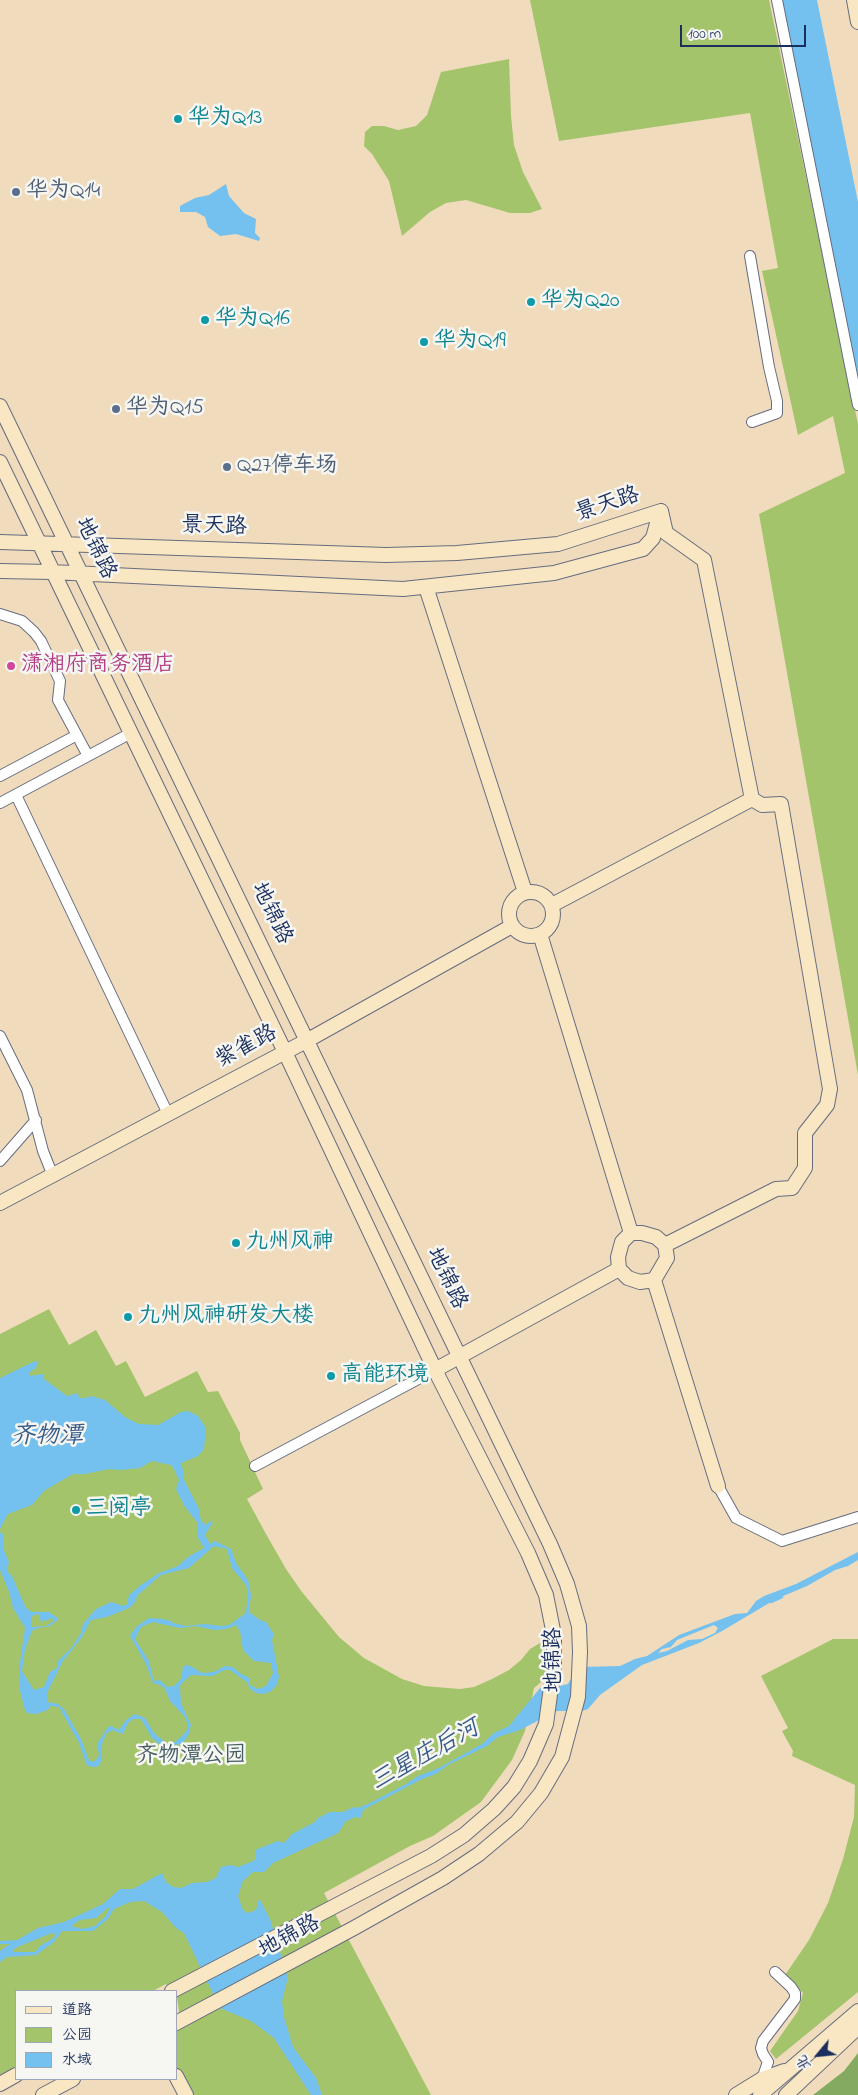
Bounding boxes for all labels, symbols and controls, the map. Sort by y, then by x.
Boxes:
scale bar [683,15,809,47]
text: 100 m [688,23,721,45]
place label: 华为Q13 [188,106,262,132]
marker: 华为Q13 [172,113,184,125]
place label: 华为Q14 [26,179,100,205]
marker: 华为Q14 [10,186,22,198]
place label: 华为Q20 [541,289,620,315]
marker: 华为Q20 [525,296,537,308]
place label: 华为Q16 [215,307,290,333]
marker: 华为Q16 [199,314,211,326]
place label: 华为Q19 [434,329,506,355]
marker: 华为Q19 [418,336,430,348]
place label: 华为Q15 [126,396,204,422]
marker: 华为Q15 [110,403,122,415]
place label: Q27停车场 [237,454,337,480]
marker: Q27停车场 [221,461,233,473]
street label: 景天路 [573,483,643,529]
street label: 地锦路 [68,514,120,584]
street label: 景天路 [181,514,247,542]
place label: 潇湘府商务酒店 [21,653,175,679]
marker: 潇湘府商务酒店 [5,660,17,672]
street label: 地锦路 [244,879,296,949]
street label: 紫雀路 [212,1021,282,1075]
place label: 九州风神 [246,1230,334,1256]
marker: 九州风神 [230,1237,242,1249]
street label: 地锦路 [419,1244,471,1314]
place label: 九州风神研发大楼 [138,1304,314,1330]
marker: 九州风神研发大楼 [122,1311,134,1323]
place label: 高能环境 [341,1363,429,1389]
marker: 高能环境 [325,1370,337,1382]
water label: 齐物潭 [11,1424,83,1452]
place label: 三阅亭 [86,1497,152,1523]
marker: 三阅亭 [70,1504,82,1516]
street label: 地锦路 [542,1627,568,1693]
water label: 三星庄后河 [367,1715,485,1799]
park label: 齐物潭公园 [136,1744,246,1770]
street label: 地锦路 [255,1911,325,1965]
legend [15,1990,178,2080]
text: 道路 [62,1999,92,2021]
text: 公园 [62,2024,92,2046]
north arrow [793,2030,843,2080]
text: 水域 [62,2049,92,2071]
text: 北 [792,2051,817,2073]

